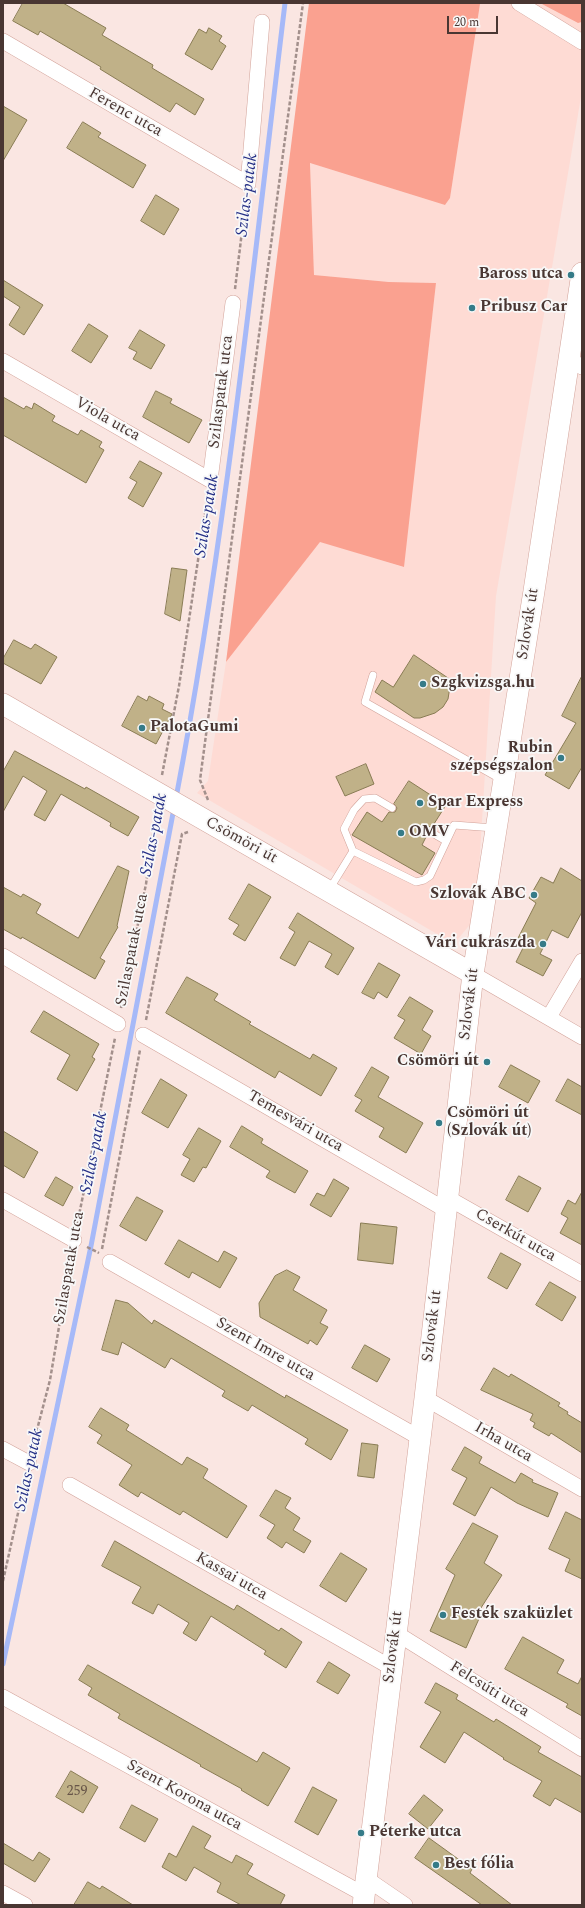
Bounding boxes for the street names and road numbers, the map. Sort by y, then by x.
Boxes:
street label: Ferenc utca [85,84,165,142]
street label: Szilaspatak utca [206,334,238,450]
street label: Viola utca [71,394,143,446]
street label: Szlovák út [514,587,544,661]
street label: Csömöri út [202,813,280,869]
street label: Szilaspatak utca [113,892,153,1008]
street label: Szlovák út [456,967,484,1041]
street label: Temesvári utca [244,1087,346,1157]
street label: Cserkút utca [471,1205,559,1267]
street label: Szilaspatak utca [51,1210,89,1326]
street label: Szlovák út [419,1289,447,1363]
street label: Szent Imre utca [212,1314,318,1386]
street label: Irha utca [471,1419,535,1467]
street label: Kassai utca [192,1549,270,1605]
street label: Szlovák út [380,1610,408,1684]
street label: Felcsúti utca [446,1658,532,1722]
street label: Szent Korona utca [123,1756,245,1836]

